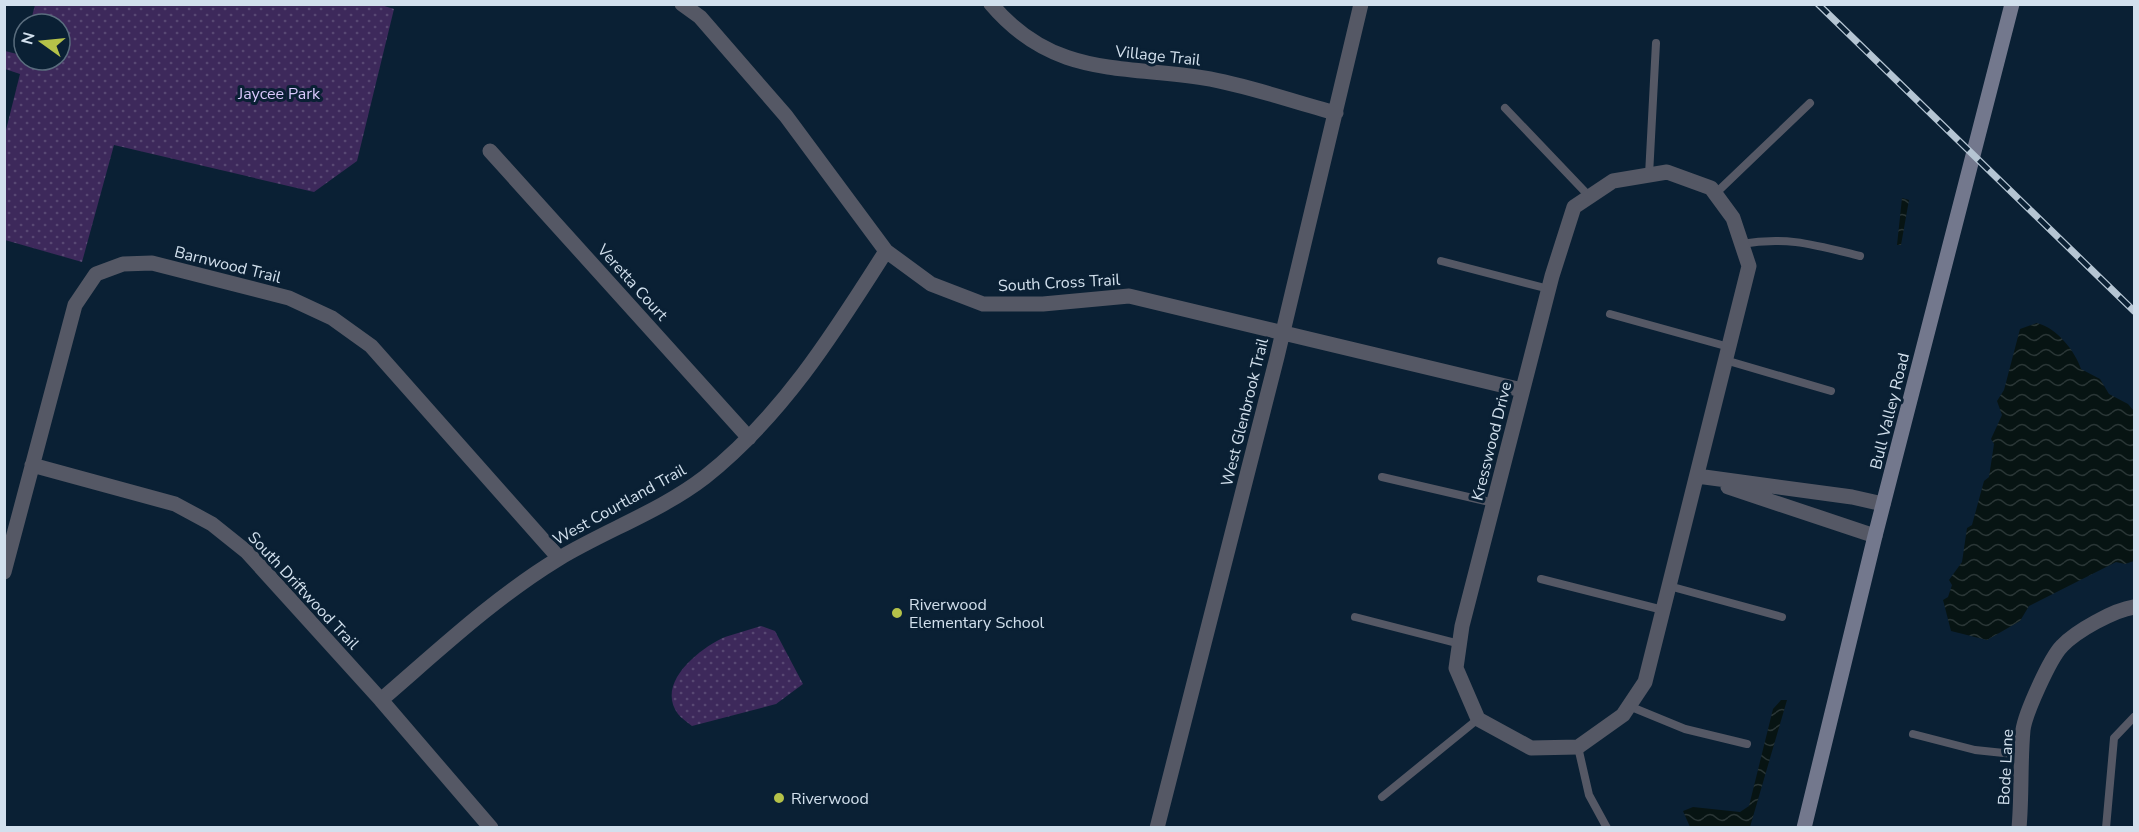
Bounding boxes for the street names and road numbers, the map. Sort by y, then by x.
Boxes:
street label: Village Trail [1113,40,1202,71]
street label: Veretta Court [591,239,673,326]
street label: Barnwood Trail [172,241,284,289]
street label: South Cross Trail [997,269,1121,297]
street label: West Glenbrook Trail [1216,335,1274,489]
street label: Bull Valley Road [1865,351,1915,472]
street label: Kresswood Drive [1467,379,1517,503]
street label: West Courtland Trail [549,459,690,551]
street label: South Driftwood Trail [243,527,364,655]
street label: Bode Lane [1993,728,2019,806]

